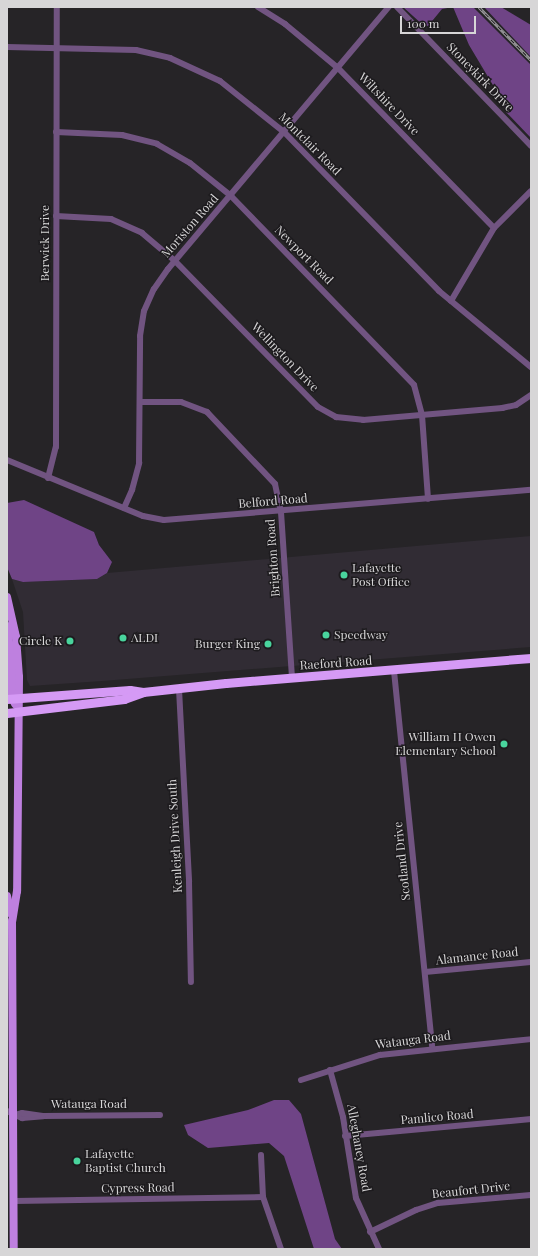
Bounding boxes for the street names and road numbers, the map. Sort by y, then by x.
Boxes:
street label: Stoneykirk Drive [443,40,517,114]
street label: Wiltshire Drive [356,70,422,138]
street label: Montclair Road [276,110,344,178]
street label: Moriston Road [159,191,221,261]
street label: Berwick Drive [38,205,52,281]
street label: Newport Road [272,223,336,287]
street label: Wellington Drive [248,320,322,394]
street label: Belford Road [238,491,308,511]
street label: Brighton Road [263,519,283,597]
street label: Raeford Road [299,653,373,673]
street label: Kenleigh Drive South [165,779,185,893]
street label: Scotland Drive [391,821,413,901]
street label: Alamance Road [435,945,519,967]
street label: Watauga Road [374,1028,452,1052]
street label: Watauga Road [51,1097,127,1111]
street label: Alleghaney Road [344,1103,374,1193]
street label: Pamlico Road [400,1107,474,1127]
street label: Beaufort Drive [431,1179,511,1201]
street label: Cypress Road [101,1180,175,1196]

